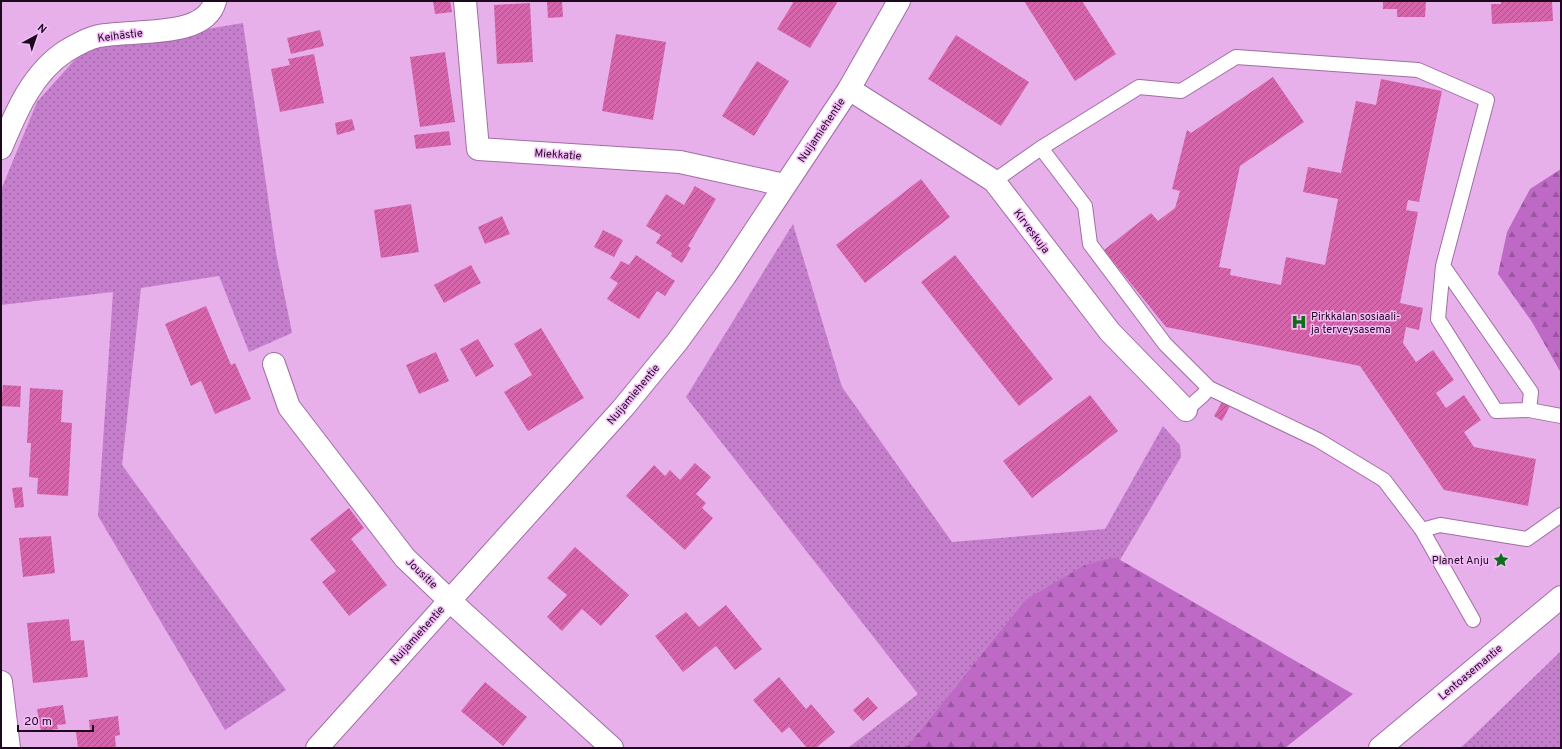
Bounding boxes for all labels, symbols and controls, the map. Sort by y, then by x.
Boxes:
north arrow [16,16,56,56]
text: N [34,21,49,37]
street label: Keihästie [97,26,144,46]
street label: Nuijamiehentie [795,96,849,166]
street label: Miekkatie [534,146,582,164]
street label: Kirveskuja [1010,207,1053,257]
place label: Pirkkalan sosiaali- ja terveysasema [1310,310,1400,337]
hospital icon: Pirkkalan sosiaali- ja terveysasema [1290,313,1308,331]
street label: Nuijamiehentie [604,361,663,428]
place icon: Planet Anju [1492,551,1510,569]
place label: Planet Anju [1432,554,1489,568]
street label: Jousitie [402,555,440,592]
street label: Nuijamiehentie [387,603,448,668]
street label: Lentoasemantie [1436,642,1506,704]
scale bar [18,707,93,733]
text: 20 m [24,714,52,730]

